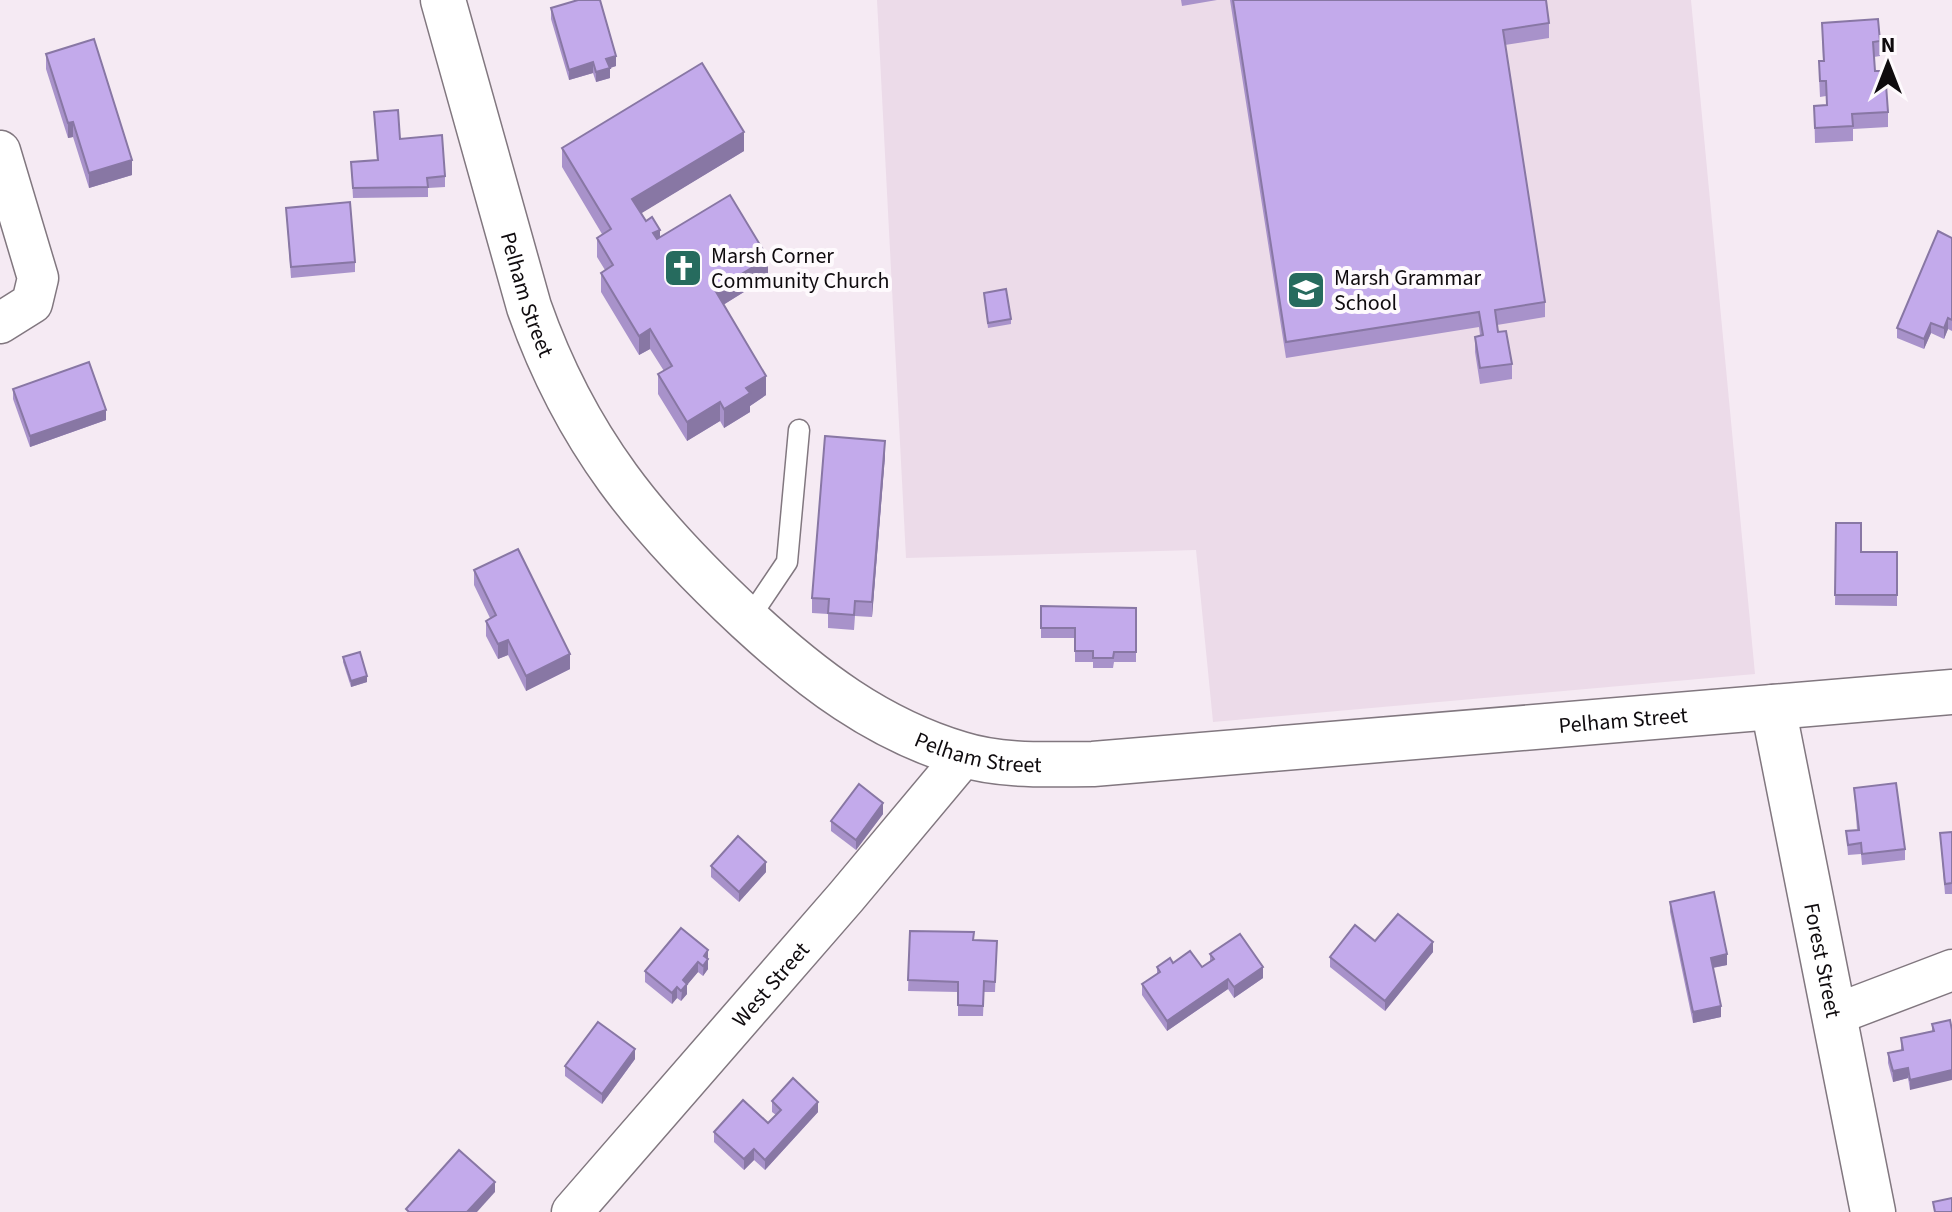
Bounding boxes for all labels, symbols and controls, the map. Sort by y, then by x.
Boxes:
north arrow [1848,24,1928,104]
text: N [1881,29,1895,61]
street label: Pelham Street [492,228,562,363]
place label: Marsh Corner Community Church [711,240,889,297]
church icon: Marsh Corner Community Church [662,247,704,289]
place label: Marsh Grammar School [1334,262,1482,319]
school or university icon: Marsh Grammar School [1285,269,1327,311]
street label: Pelham Street [1557,699,1690,742]
street label: Pelham Street [910,724,1043,781]
street label: Forest Street [1795,900,1849,1021]
street label: West Street [725,935,818,1035]

